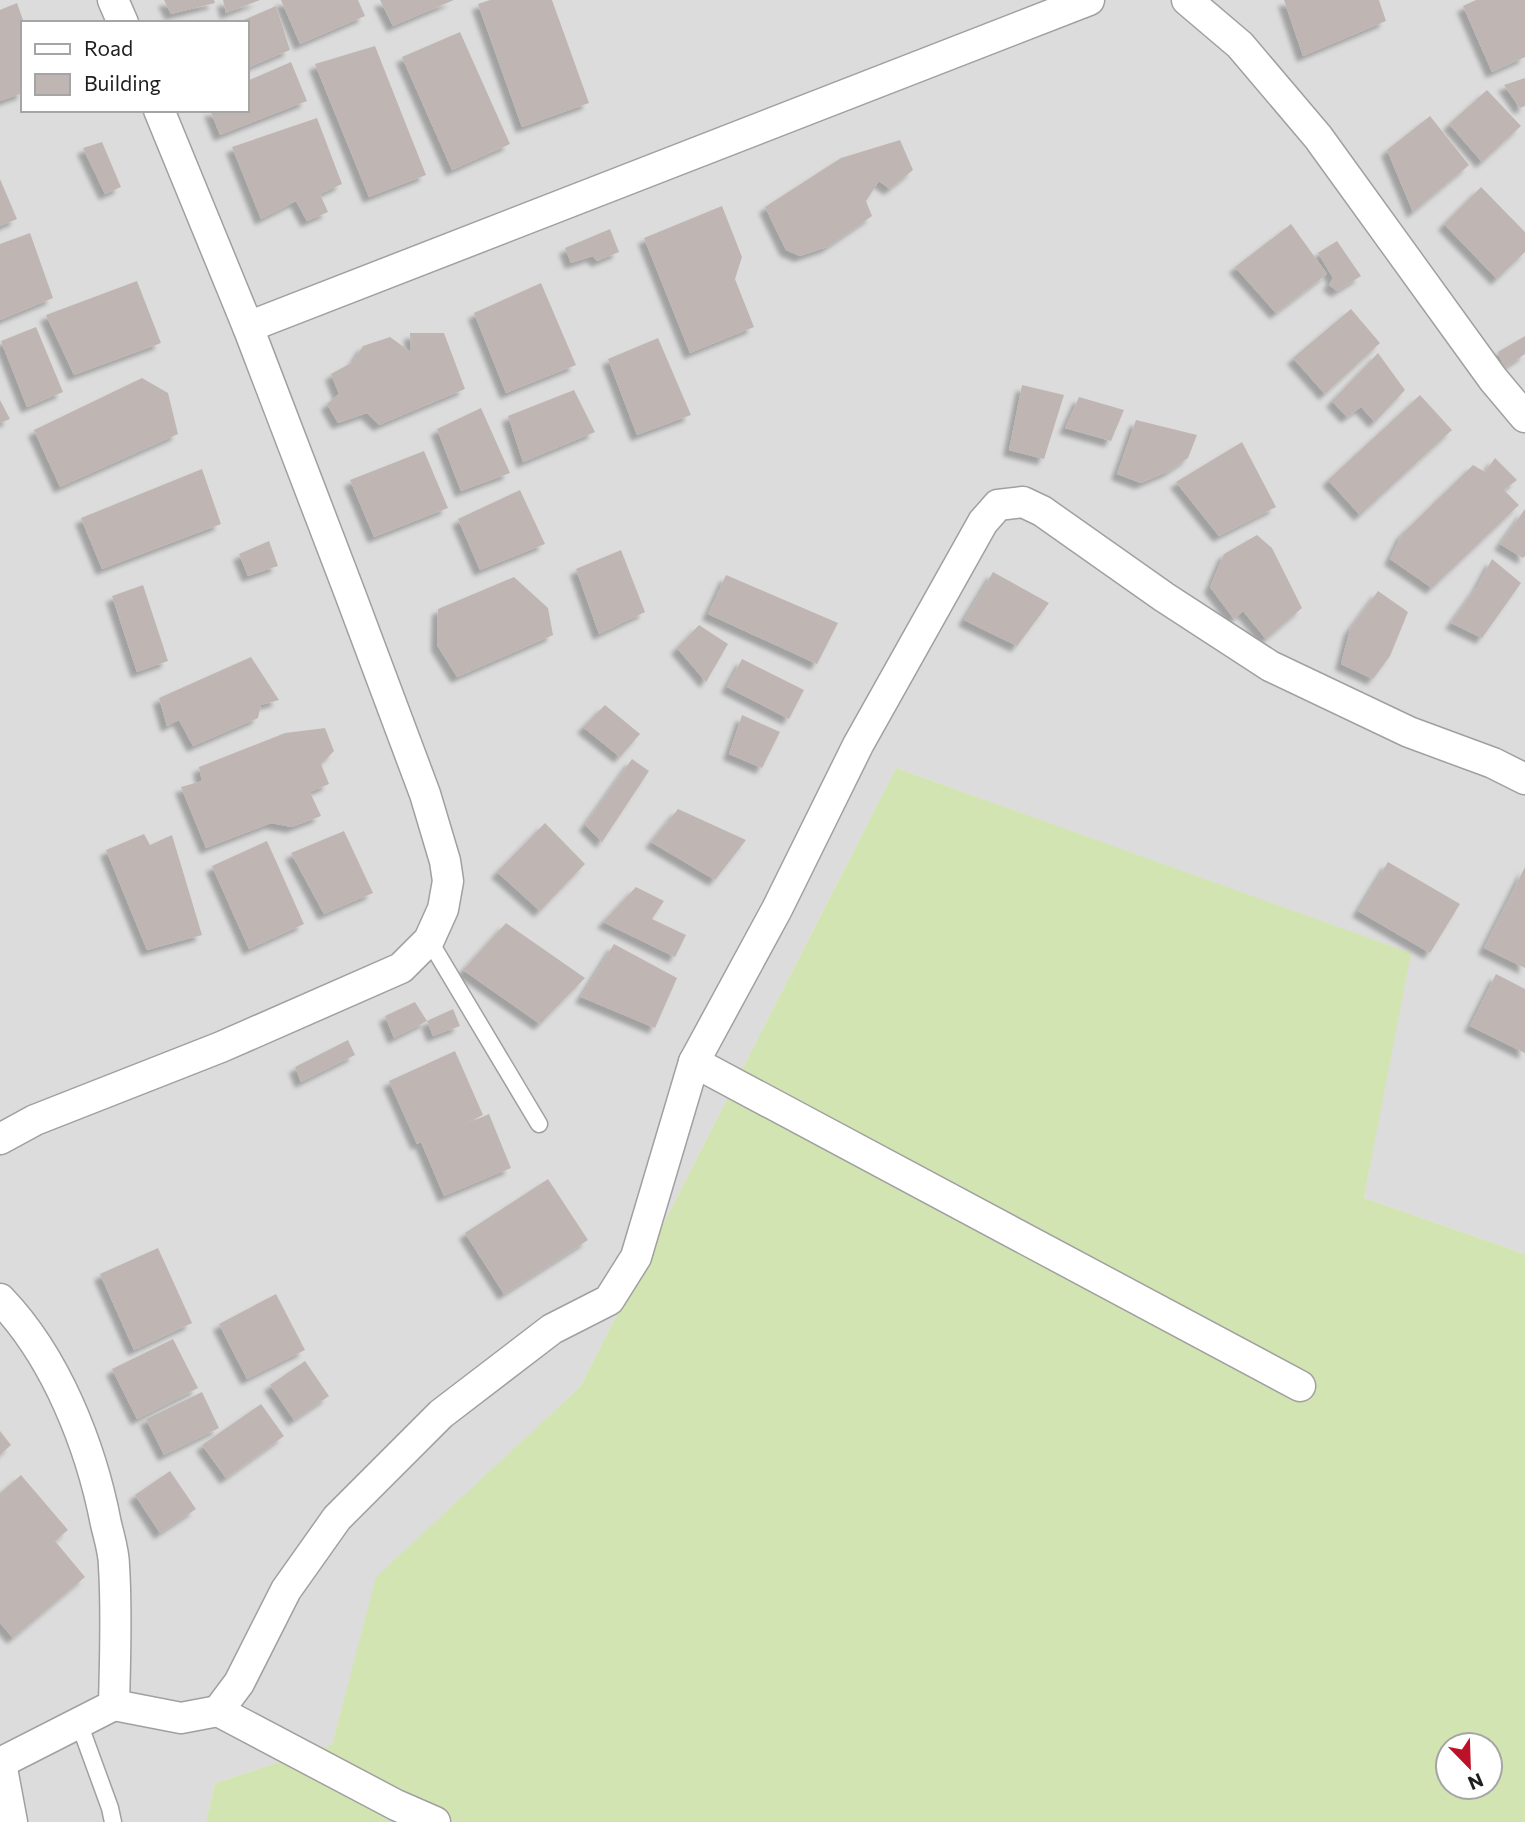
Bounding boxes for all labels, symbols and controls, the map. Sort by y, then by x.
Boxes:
legend [21,21,248,112]
text: Road [84,35,133,60]
text: Building [84,70,161,95]
north arrow [1434,1731,1504,1801]
text: N [1465,1769,1487,1795]

